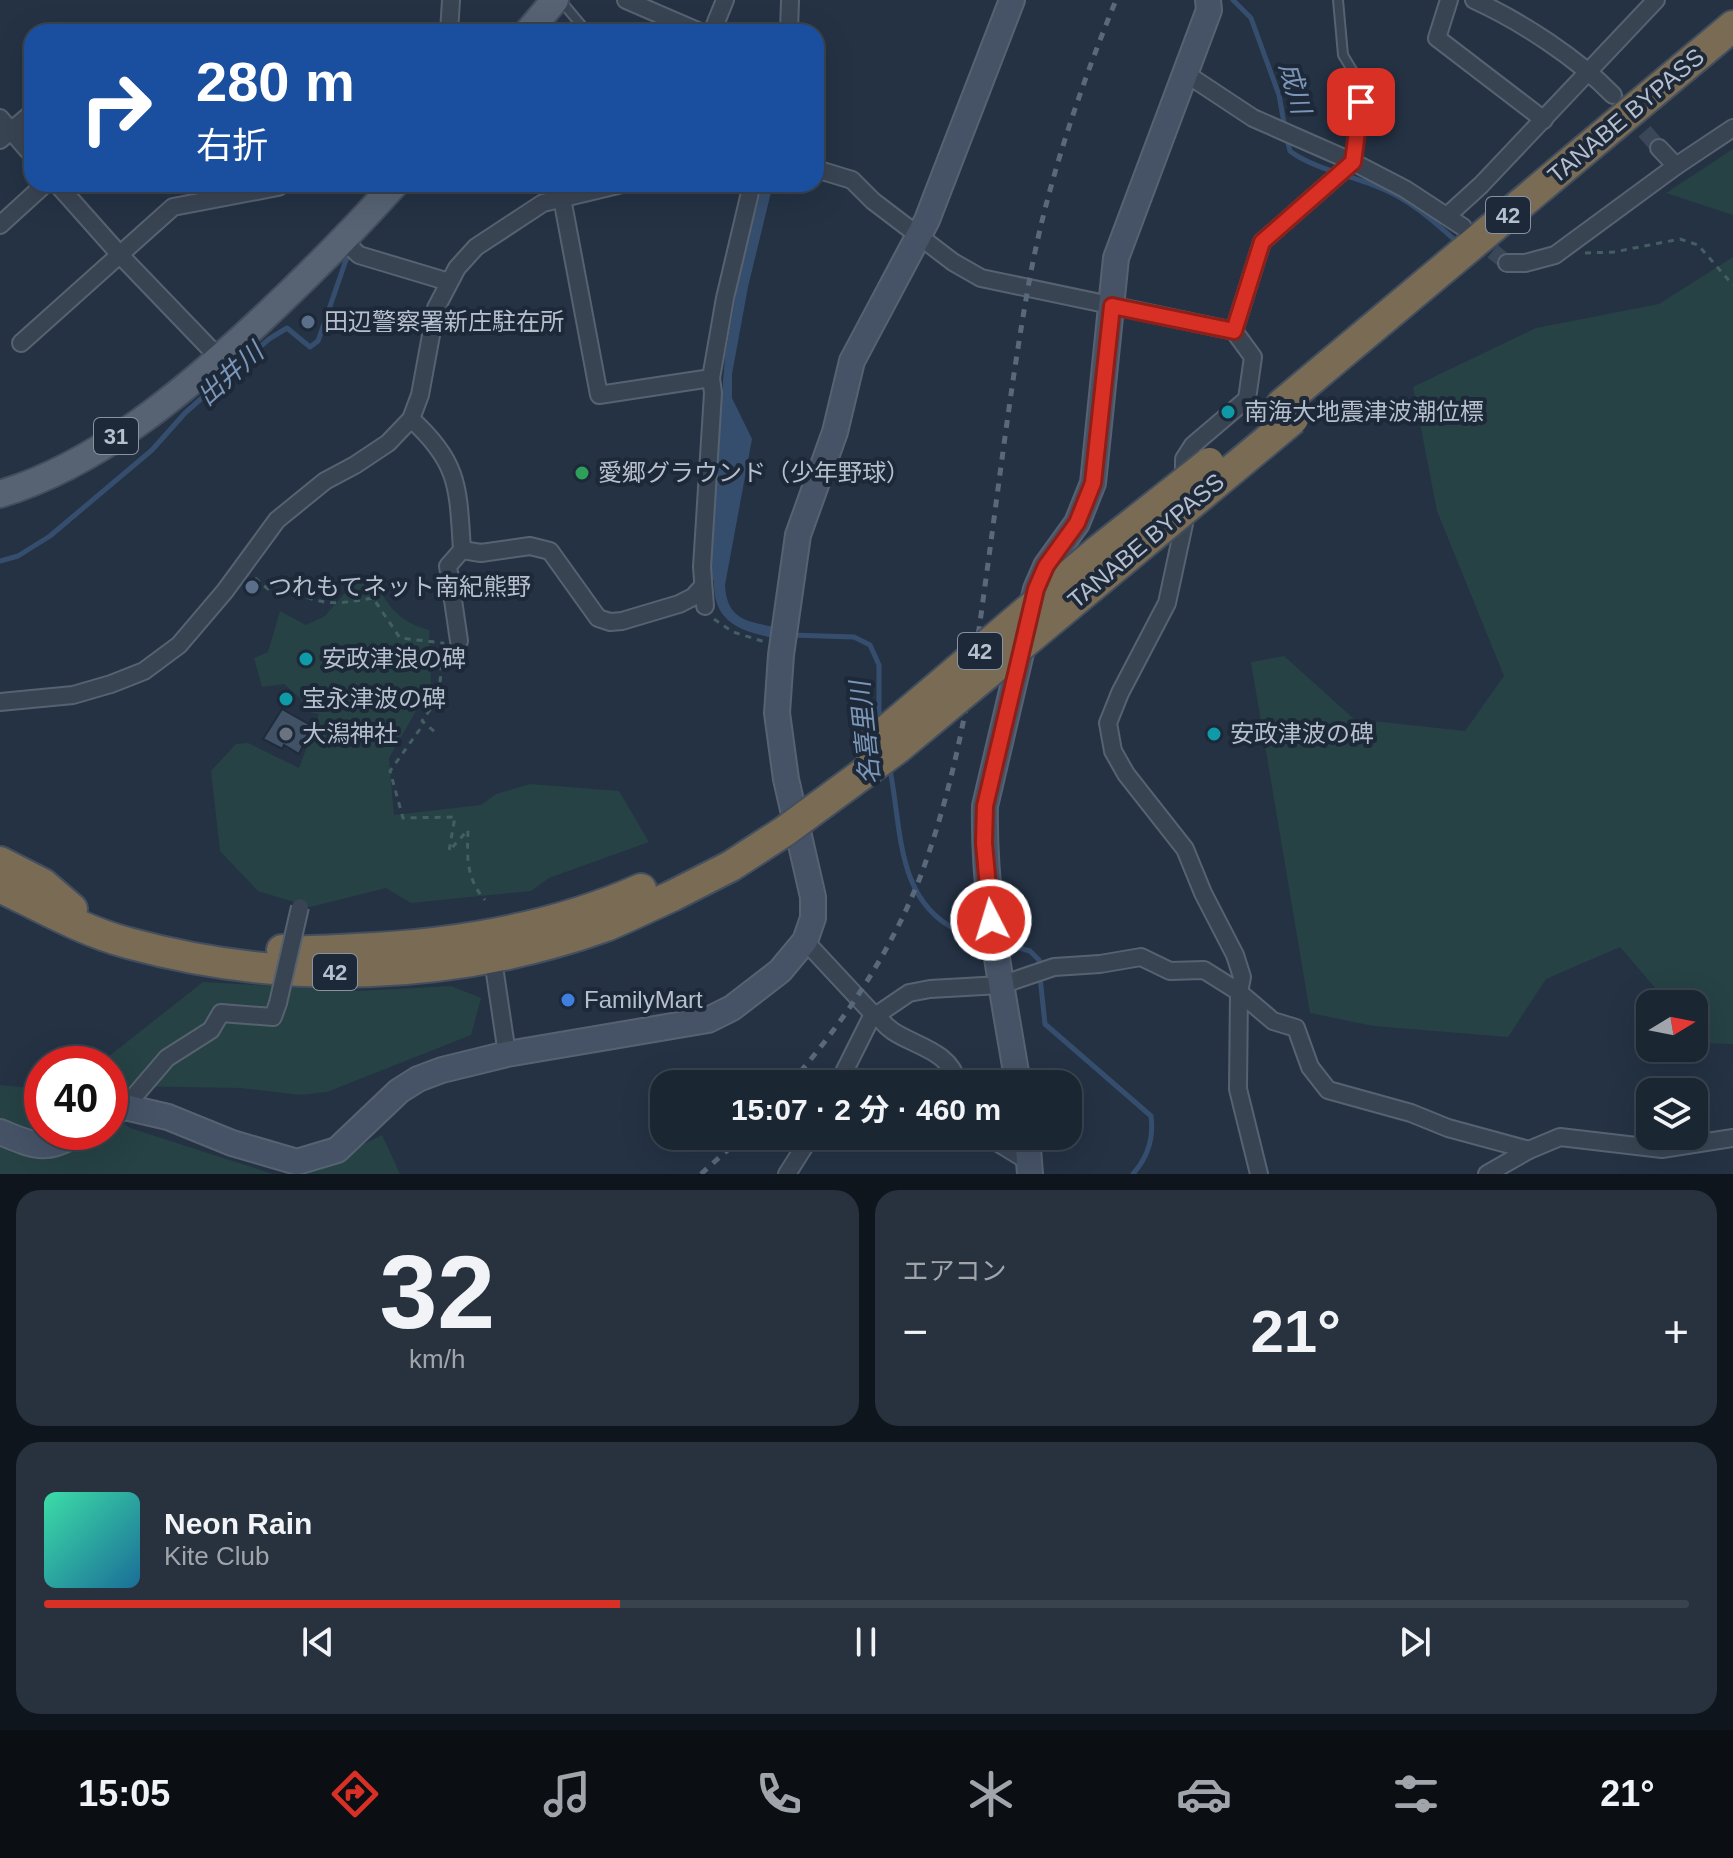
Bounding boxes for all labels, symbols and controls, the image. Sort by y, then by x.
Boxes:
street label: TANABE BYPASS [1542,43,1709,189]
text: 280 m [196,50,355,113]
icon: right [64,56,168,160]
water label: 成川 [1273,59,1317,120]
pin [1327,68,1395,136]
icon: arrive [1339,80,1383,124]
text: 右折 [196,125,268,166]
road number: 42 [1486,197,1530,233]
place label: 田辺警察署新庄駐在所 [324,308,564,335]
marker: 田辺警察署新庄駐在所 [299,313,317,331]
water label: 出井川 [191,335,271,411]
place label: 南海大地震津波潮位標 [1244,398,1484,425]
marker: 南海大地震津波潮位標 [1219,403,1237,421]
road number: 31 [94,418,138,454]
place label: 愛郷グラウンド（少年野球） [598,459,910,486]
marker: 愛郷グラウンド（少年野球） [573,464,591,482]
street label: TANABE BYPASS [1062,468,1229,614]
place label: つれもてネット南紀熊野 [268,573,531,600]
marker: つれもてネット南紀熊野 [243,578,261,596]
road number: 42 [958,633,1002,669]
place label: 安政津浪の碑 [322,645,466,672]
marker: 安政津浪の碑 [297,650,315,668]
water label: 名喜里川 [844,677,885,786]
place label: 宝永津波の碑 [302,685,446,712]
marker: 宝永津波の碑 [277,690,295,708]
place label: 大潟神社 [302,720,398,747]
place label: 安政津波の碑 [1230,720,1374,747]
marker: 大潟神社 [277,725,295,743]
marker: 安政津波の碑 [1205,725,1223,743]
position arrow [949,878,1033,962]
road number: 42 [313,954,357,990]
place label: FamilyMart [584,986,703,1013]
north arrow [1636,990,1708,1062]
map controls [1636,990,1708,1150]
marker: FamilyMart [559,991,577,1009]
speed limit sign: 40 [24,1046,128,1150]
button: layers [1636,1078,1708,1150]
text: 15:07 · 2 分 · 460 m [731,1093,1001,1126]
text: 32 [379,1234,495,1350]
text: エアコン [903,1256,1007,1286]
text: 21° [1250,1298,1341,1365]
text: − [903,1307,928,1356]
text: + [1663,1307,1689,1356]
text: km/h [409,1344,465,1374]
text: Neon Rain [164,1507,312,1540]
text: Kite Club [164,1541,270,1571]
icon: previous [296,1620,340,1664]
icon: pause [844,1620,888,1664]
icon: next [1393,1620,1437,1664]
icon: directions [327,1766,383,1822]
icon: music [539,1766,595,1822]
icon: phone [751,1766,807,1822]
icon: climate [963,1766,1019,1822]
icon: car [1176,1766,1232,1822]
icon: filters [1388,1766,1444,1822]
text: 15:05 [78,1773,170,1814]
text: 21° [1600,1773,1655,1814]

